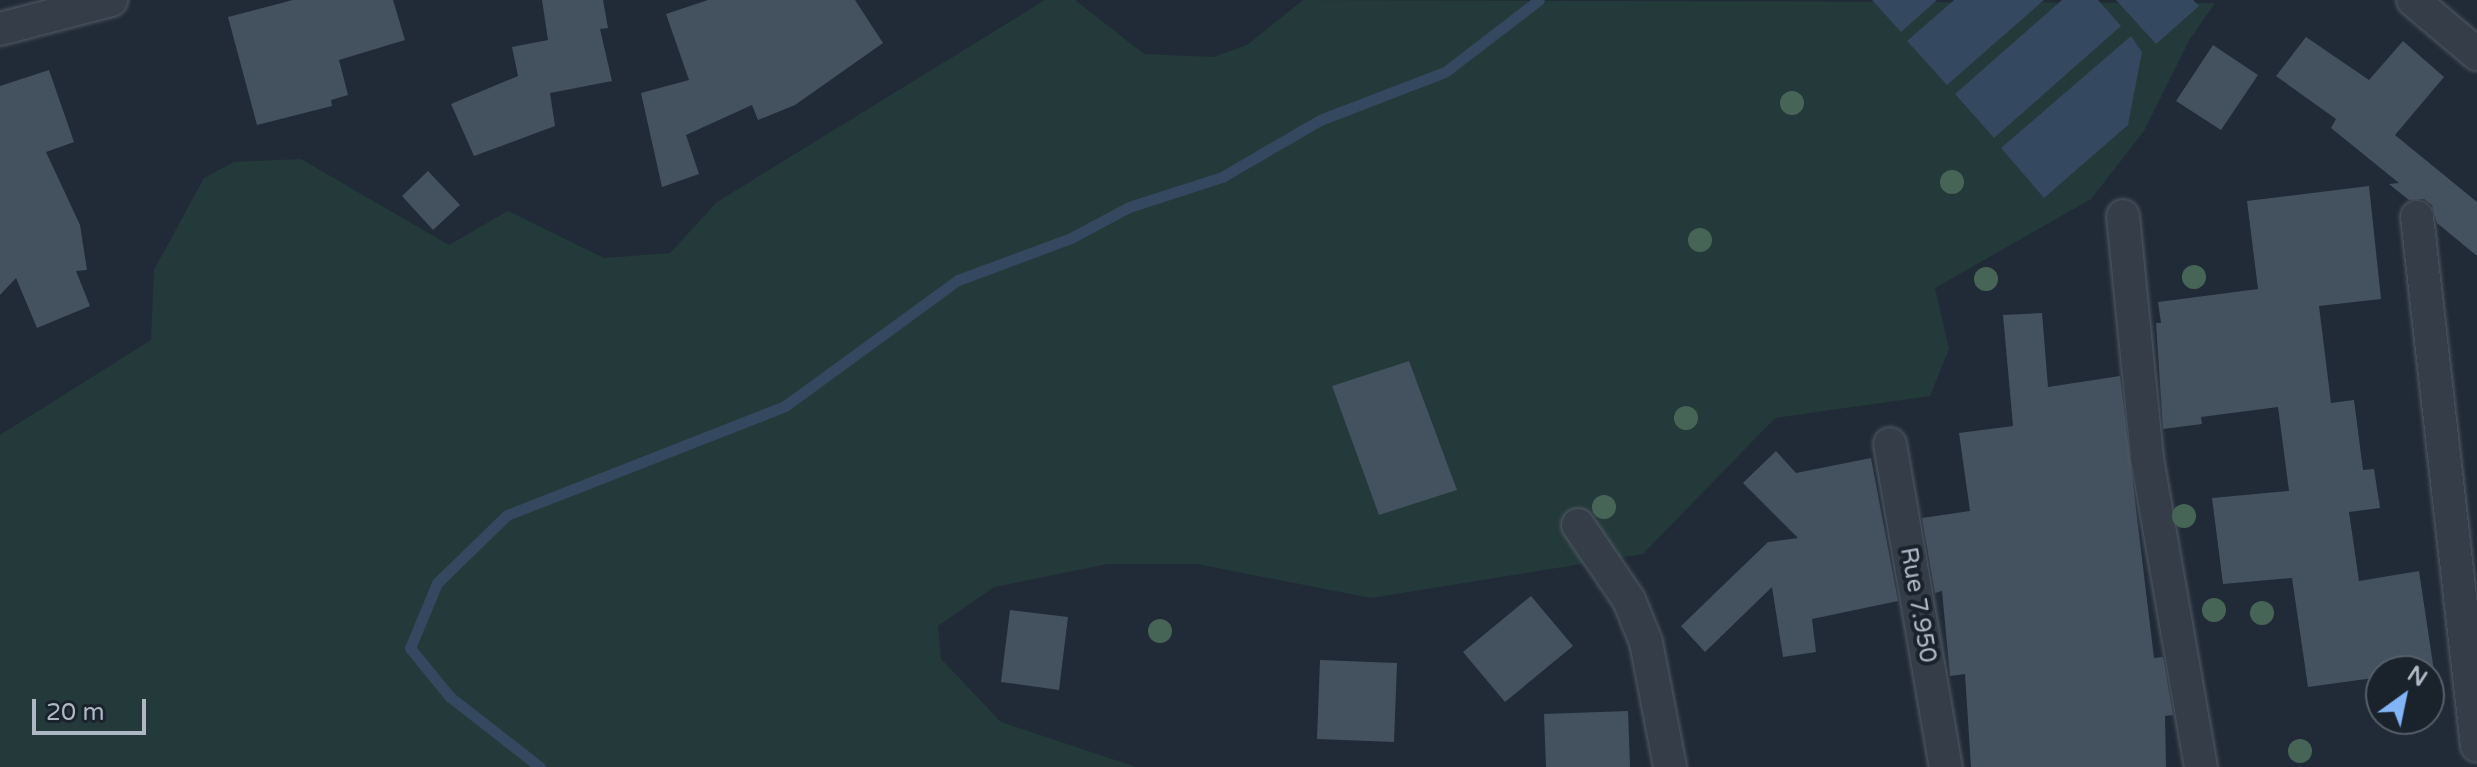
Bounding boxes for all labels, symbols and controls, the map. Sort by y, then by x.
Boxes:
street label: Rue 7.950 [1894,545,1942,665]
north arrow [2365,655,2445,735]
text: N [2402,661,2431,692]
scale bar [36,683,150,733]
text: 20 m [46,698,104,727]

